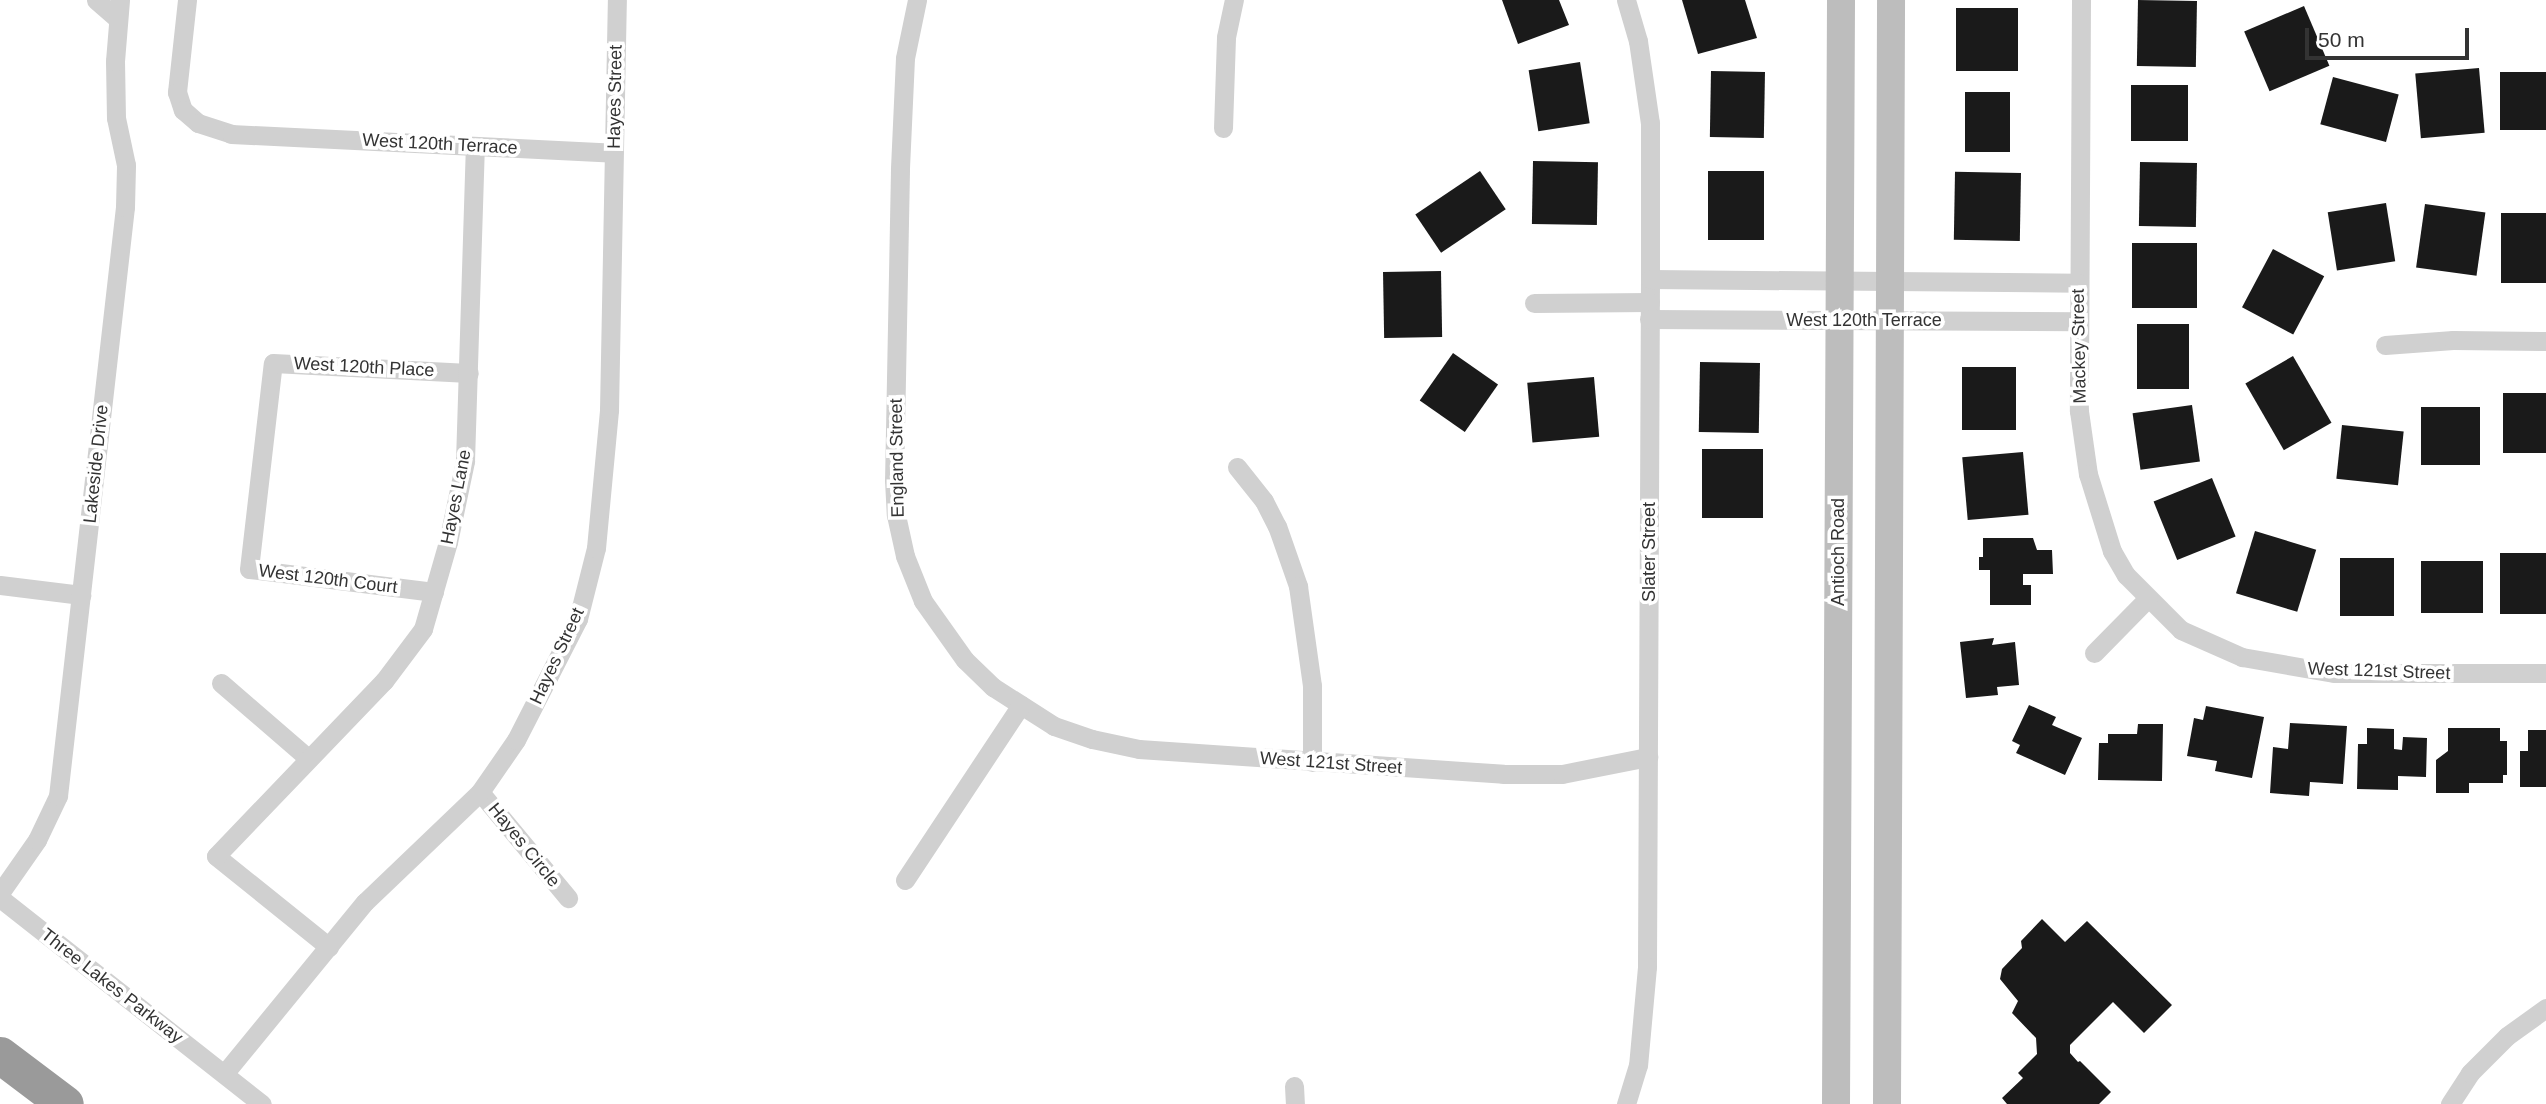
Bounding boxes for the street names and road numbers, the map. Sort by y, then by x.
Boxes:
street label: Hayes Street [603,45,627,149]
street label: West 120th Terrace [362,129,518,159]
street label: Mackey Street [2067,288,2091,404]
street label: West 120th Terrace [1786,309,1942,331]
street label: West 120th Place [293,353,435,381]
street label: England Street [885,398,909,518]
street label: Lakeside Drive [79,404,113,524]
street label: Hayes Lane [436,448,476,546]
street label: Antioch Road [1827,498,1849,606]
street label: Slater Street [1638,502,1660,602]
street label: West 120th Court [257,560,399,598]
street label: Hayes Street [525,604,589,708]
street label: West 121st Street [2307,658,2451,684]
street label: West 121st Street [1259,747,1403,779]
street label: Hayes Circle [484,799,564,891]
street label: Three Lakes Parkway [37,924,187,1048]

